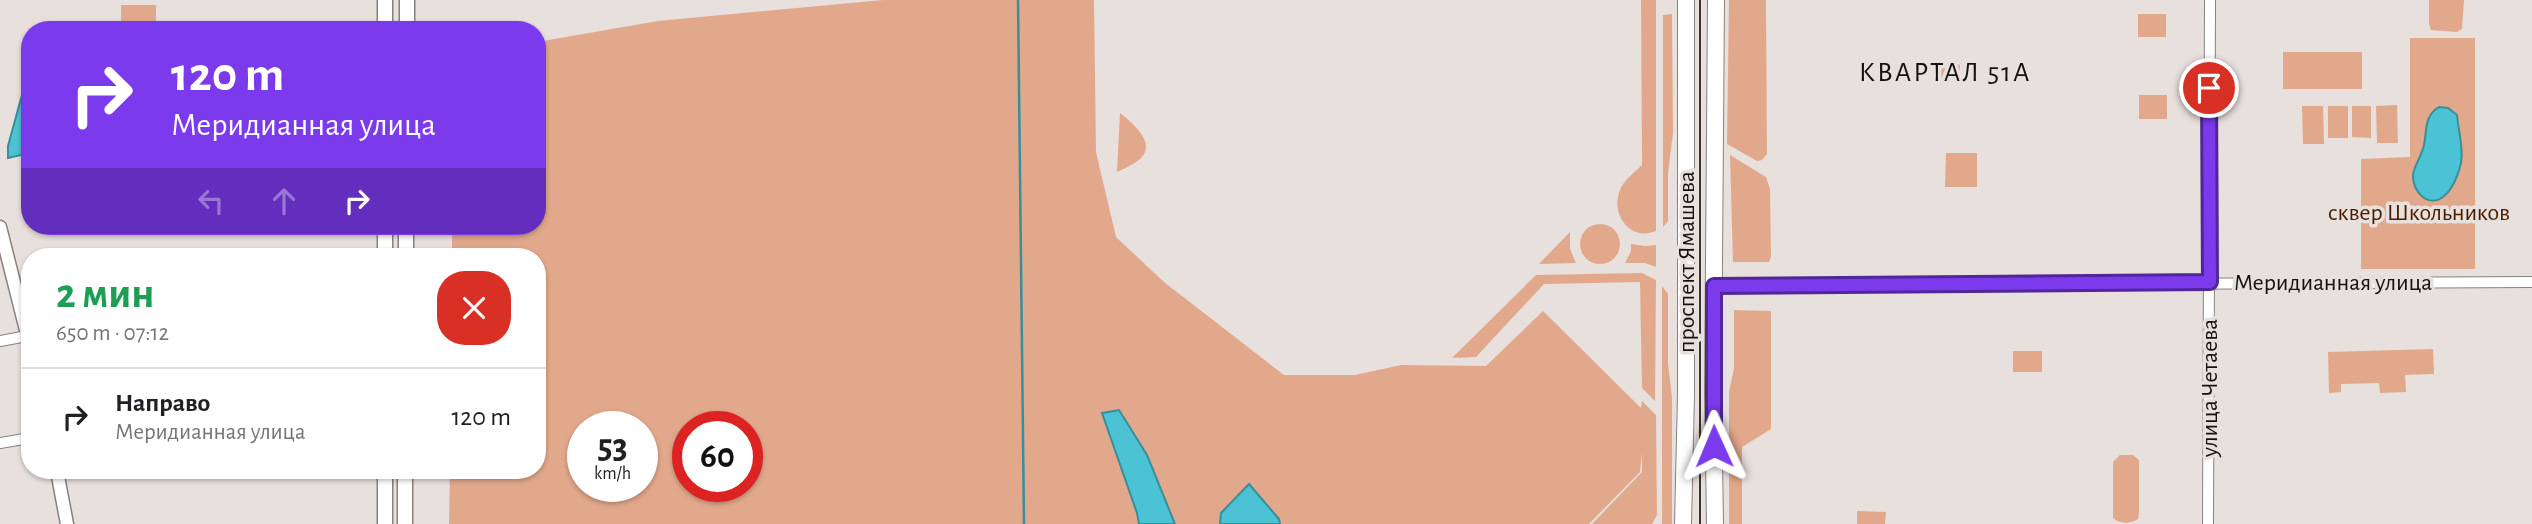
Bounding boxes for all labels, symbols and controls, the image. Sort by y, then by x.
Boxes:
icon: right [56,49,147,140]
text: 120 m [171,51,284,100]
pin [2179,58,2239,118]
district label: КВАРТАЛ 51А [1859,59,2031,87]
icon: arrive [2190,69,2228,107]
text: Меридианная улица [171,109,436,141]
street label: проспект Ямашева [1675,171,1699,353]
icon: left [192,182,230,220]
icon: ahead [265,182,303,220]
icon: right [338,182,376,220]
park label: сквер Школьников [2328,201,2510,225]
button: close [437,271,511,345]
street label: Меридианная улица [2234,271,2432,295]
text: 2 мин [56,273,154,315]
street label: улица Четаева [2198,319,2222,458]
text: 650 m · 07:12 [56,322,169,345]
text: Направо [115,390,210,416]
icon: right [56,398,94,436]
text: 120 m [451,404,511,430]
position arrow [1677,409,1751,483]
speed limit sign: 60 [672,411,763,502]
text: Меридианная улица [115,421,305,444]
text: 53 [597,430,628,465]
text: km/h [594,465,631,483]

